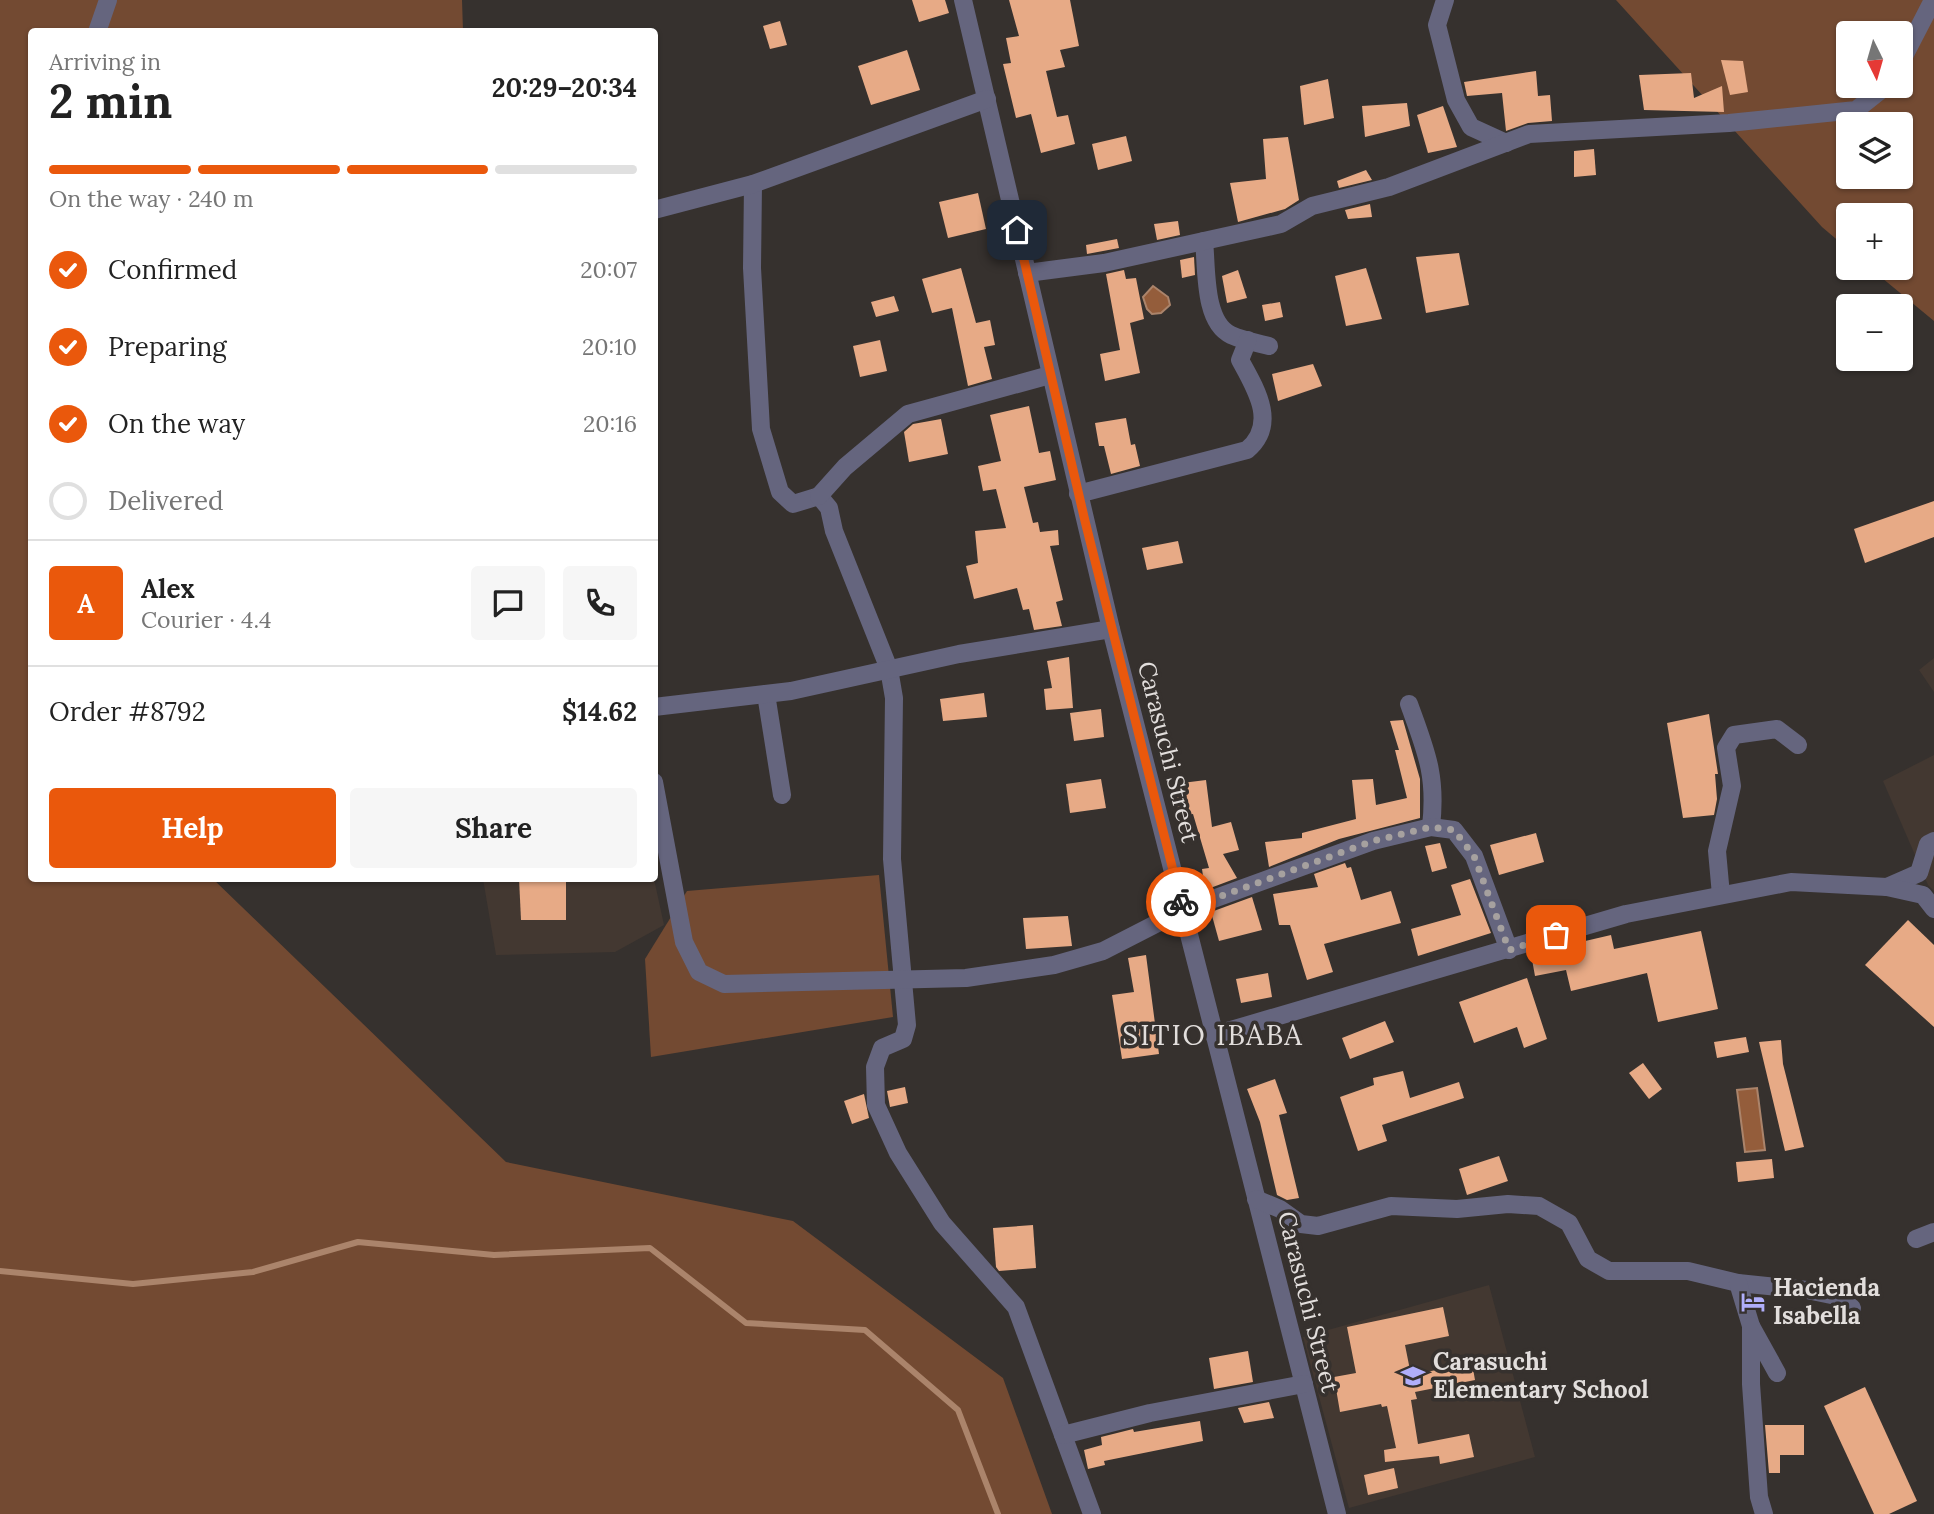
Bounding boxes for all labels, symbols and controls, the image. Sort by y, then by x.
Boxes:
north arrow [1836,21,1913,98]
map controls [1836,21,1913,371]
text: Arriving in [49,47,161,76]
text: 20:29–20:34 [492,71,637,104]
text: 2 min [49,72,172,131]
button: layers [1836,112,1913,189]
text: On the way · 240 m [49,184,254,213]
pin [987,200,1047,260]
button: + [1836,203,1913,280]
icon: home [998,211,1036,249]
icon: check [49,251,87,289]
text: Confirmed [108,253,237,286]
text: 20:07 [580,255,637,284]
button: − [1836,294,1913,371]
icon: check [49,328,87,366]
text: Preparing [108,330,227,363]
text: 20:10 [582,332,637,361]
icon: check [49,405,87,443]
text: On the way [108,407,245,440]
text: 20:16 [583,409,637,438]
text: Delivered [108,484,224,517]
button: chat [471,566,545,640]
button: phone [563,566,637,640]
text: Alex [141,572,195,605]
text: A [77,587,95,620]
text: Courier · 4.4 [141,605,272,634]
street label: Carasuchi Street [1131,658,1206,846]
text: Order #8792 [49,695,206,728]
text: $14.62 [562,695,637,728]
button: Help [49,788,336,868]
button: Share [350,788,637,868]
courier [1146,867,1216,937]
icon: bike [1162,883,1200,921]
pin [1526,905,1586,965]
icon: bag [1537,916,1575,954]
district label: SITIO IBABA [1122,1017,1304,1053]
street label: Carasuchi Street [1271,1208,1346,1396]
place label: Hacienda Isabella [1773,1272,1880,1331]
hotel icon: Hacienda Isabella [1739,1288,1767,1316]
place label: Carasuchi Elementary School [1433,1346,1649,1405]
school or university icon: Carasuchi Elementary School [1399,1362,1427,1390]

